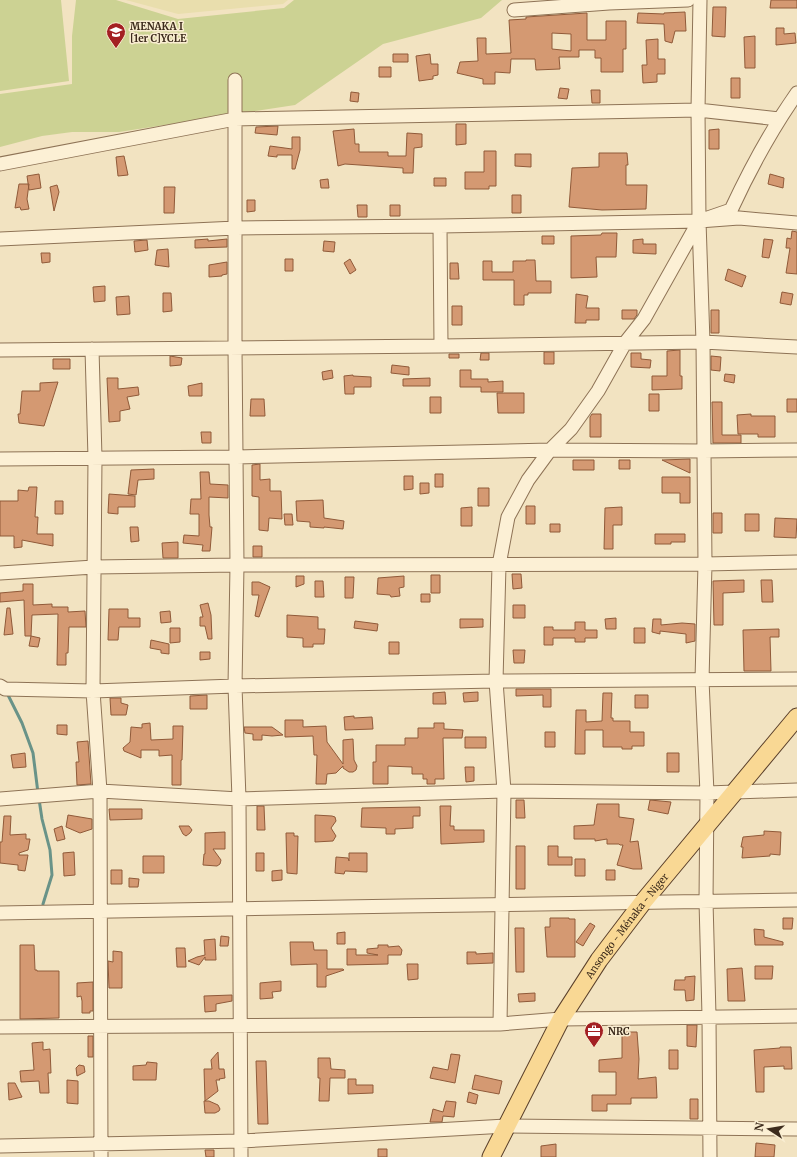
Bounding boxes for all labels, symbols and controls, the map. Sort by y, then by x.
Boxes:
place label: MENAKA I [1er C]YCLE [130,20,187,45]
school or university icon: MENAKA I [1er C]YCLE [105,21,127,49]
street label: Ansongo - Ménaka - Niger [582,870,671,982]
office icon: NRC [583,1020,605,1048]
place label: NRC [608,1025,630,1038]
north arrow [749,1109,789,1149]
text: N [751,1121,767,1133]

